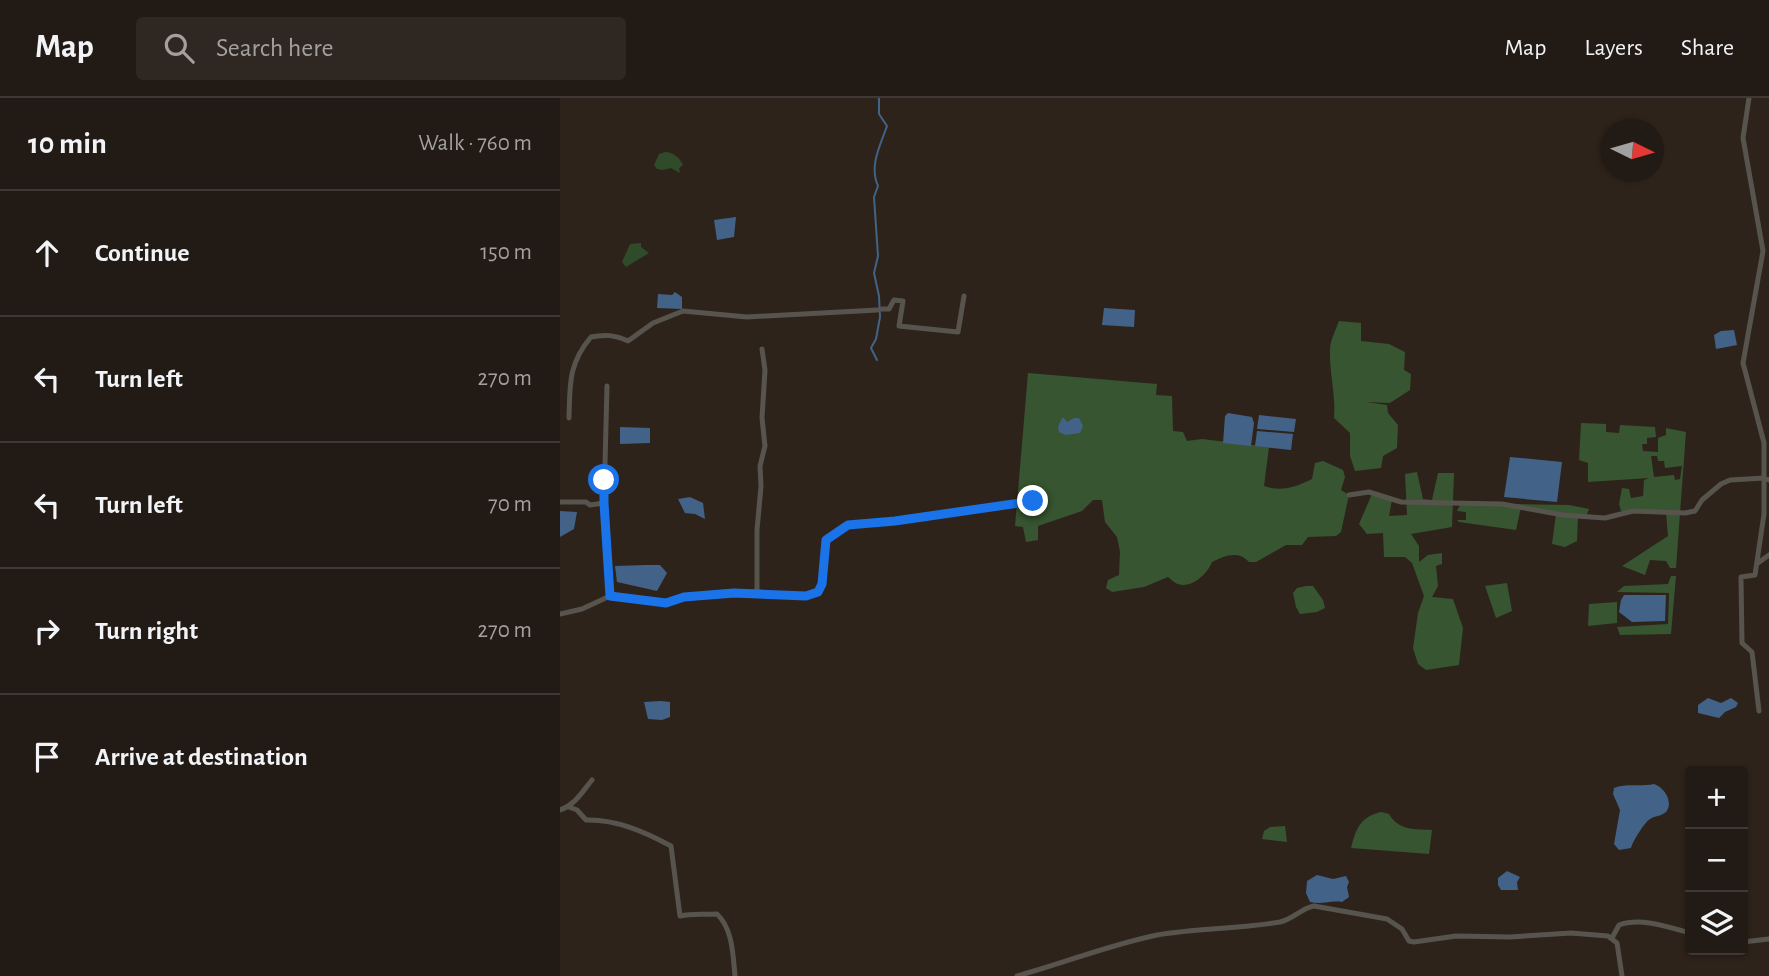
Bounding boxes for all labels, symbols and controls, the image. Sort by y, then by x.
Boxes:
search box [136,17,626,80]
icon: search [160,29,198,67]
text: Map [35,31,94,64]
text: Search here [216,35,334,61]
text: Map [1504,36,1546,60]
text: Layers [1584,36,1643,60]
text: Share [1681,36,1734,60]
north arrow [1601,119,1664,182]
text: 10 min [28,129,107,159]
text: Walk · 760 m [418,132,532,155]
icon: ahead [28,234,66,272]
text: Continue [95,240,190,266]
text: 150 m [480,241,532,264]
icon: left [28,360,66,398]
text: Turn left [95,366,183,392]
text: 270 m [478,367,532,390]
route start [588,464,619,495]
route end [1017,485,1048,516]
icon: left [28,486,66,524]
text: Turn left [95,492,183,518]
text: 70 m [488,493,532,516]
icon: right [28,612,66,650]
text: Turn right [95,618,198,644]
text: 270 m [478,619,532,642]
icon: arrive [28,738,66,776]
text: Arrive at destination [95,744,308,770]
map controls [1685,766,1748,955]
button: + [1685,766,1748,829]
button: − [1685,829,1748,892]
button: layers [1685,892,1748,955]

